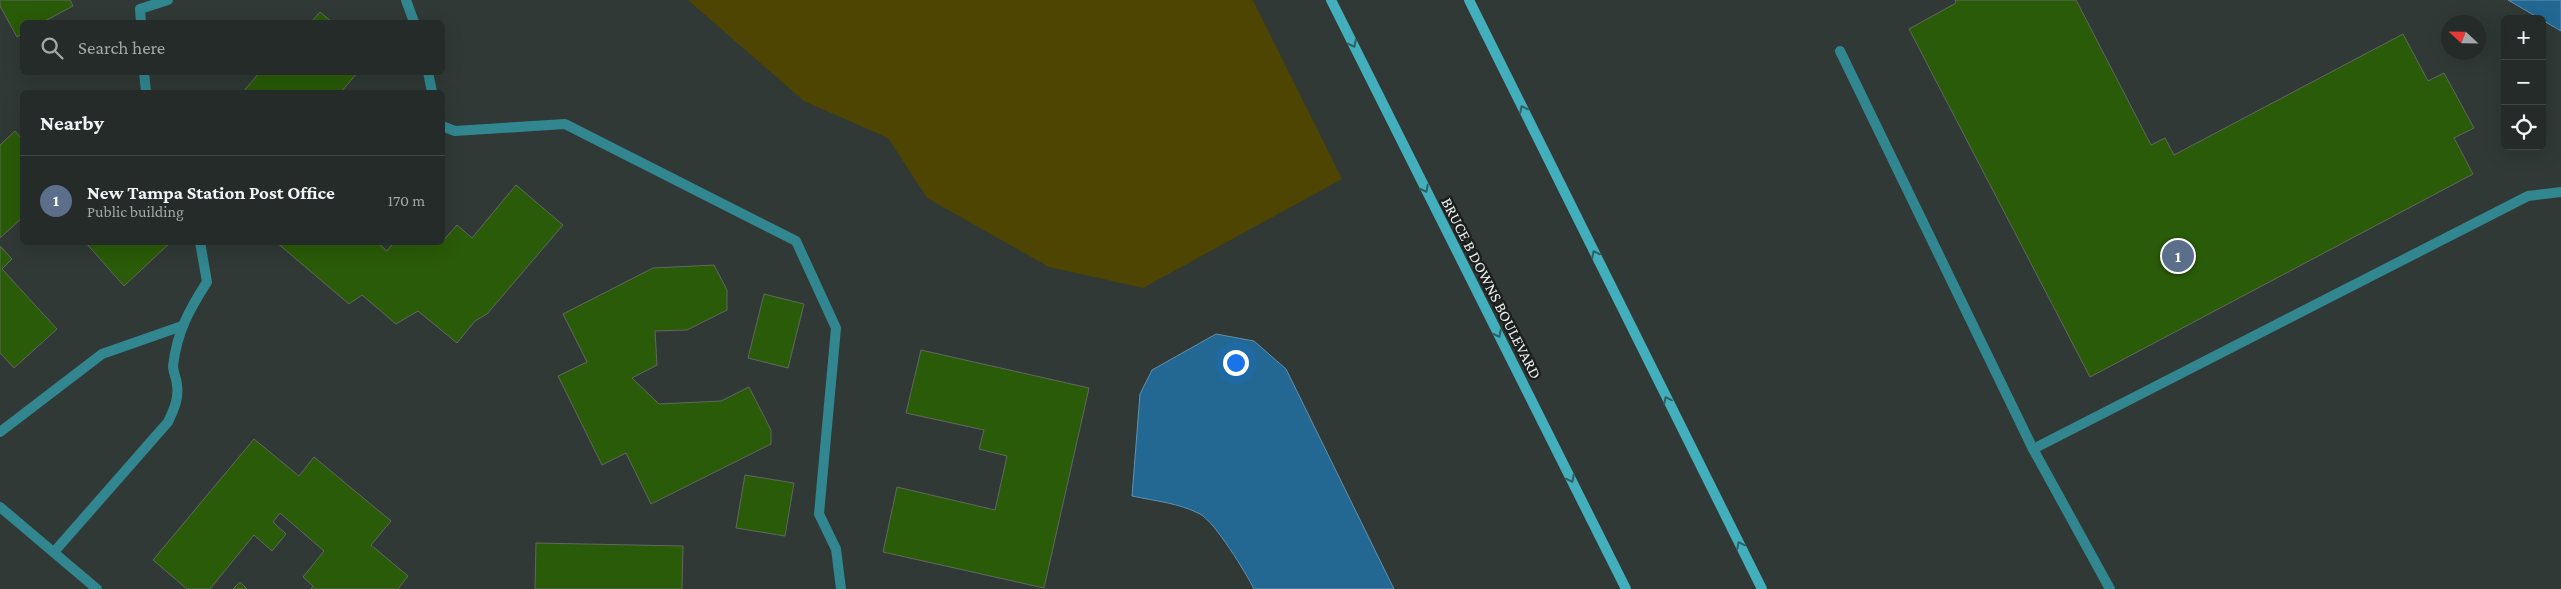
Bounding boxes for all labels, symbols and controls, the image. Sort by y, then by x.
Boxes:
north arrow [2441,15,2486,60]
map controls [2501,15,2546,150]
button: + [2501,15,2546,60]
search box [20,20,445,75]
icon: search [38,34,66,62]
text: Search here [78,37,165,58]
one-way arrow [1347,38,1357,47]
button: − [2501,60,2546,105]
one-way arrow [1519,105,1529,114]
button: locate [2501,105,2546,150]
text: Nearby [40,111,104,135]
text: New Tampa Station Post Office [87,182,335,203]
one-way arrow [1419,184,1430,193]
text: 1 [53,192,59,209]
text: 170 m [388,192,425,209]
street label: BRUCE B DOWNS BOULEVARD [1438,195,1545,382]
text: Public building [87,203,184,220]
pin: 1 [2162,237,2194,275]
one-way arrow [1591,251,1601,260]
one-way arrow [1492,329,1502,338]
your location [1223,350,1249,376]
one-way arrow [1663,396,1674,405]
one-way arrow [1565,474,1575,483]
one-way arrow [1736,542,1746,551]

